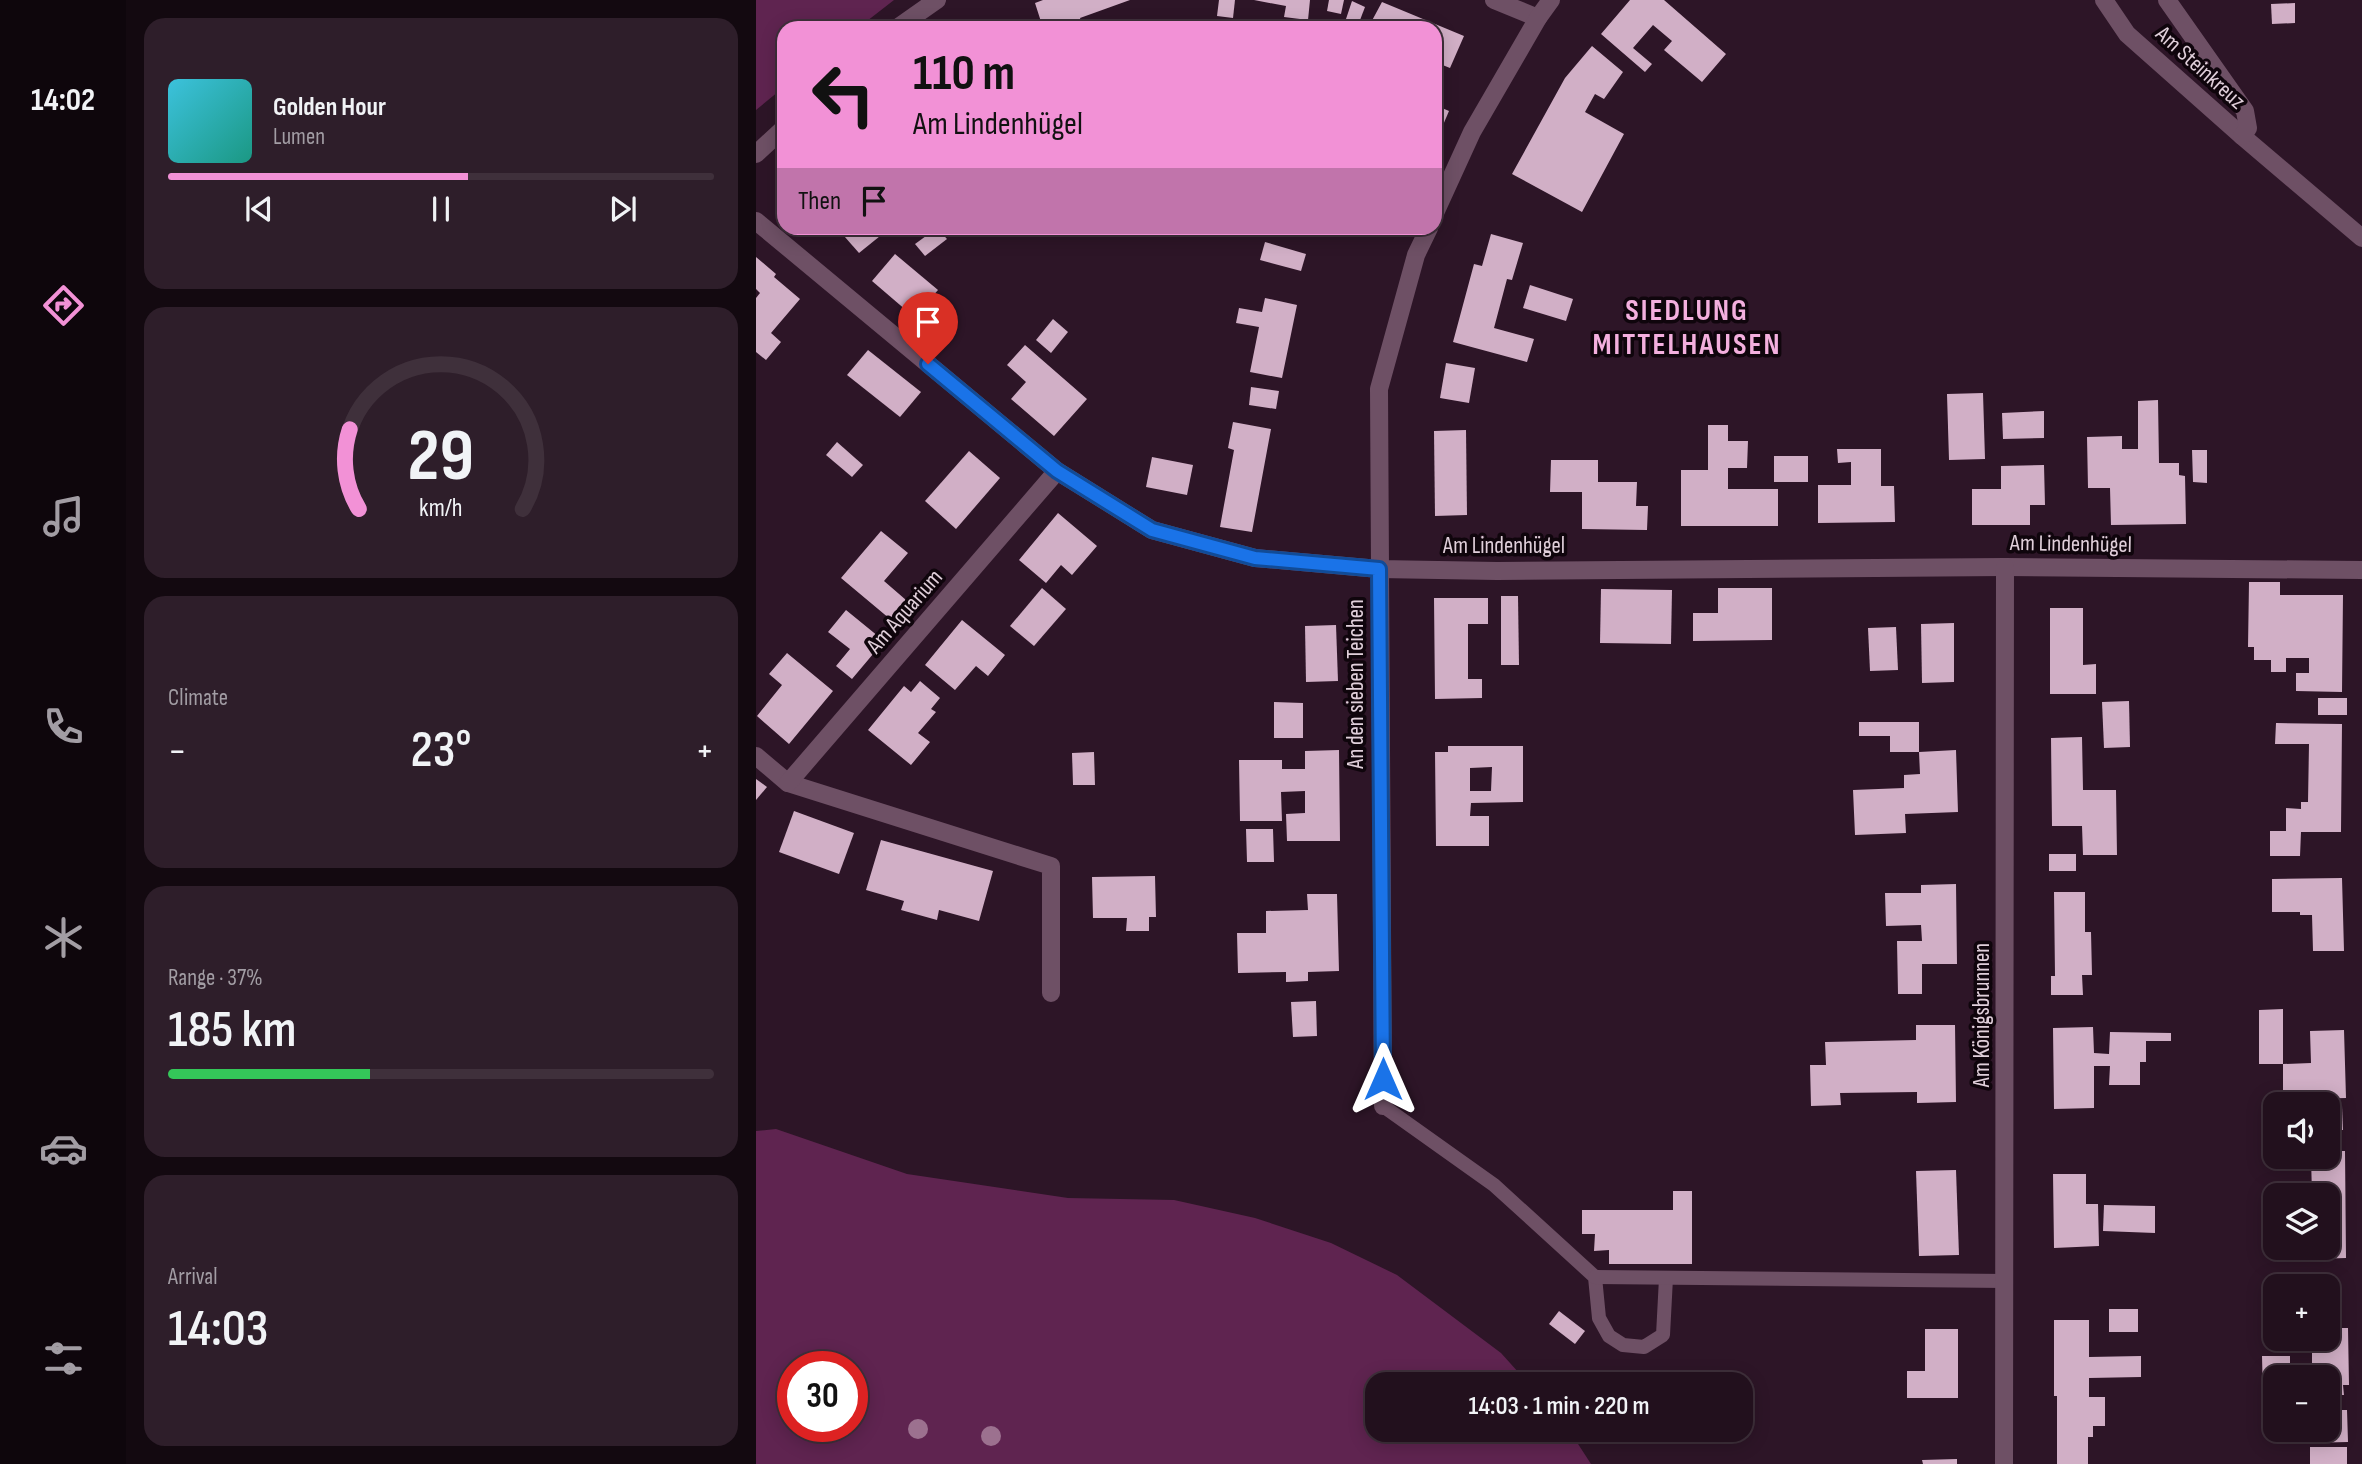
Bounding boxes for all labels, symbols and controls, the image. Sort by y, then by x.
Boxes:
street label: Am Steinkreuz [2149,20,2251,115]
text: 110 m [913,45,1015,104]
icon: left [798,49,889,140]
text: 14:02 [31,81,95,120]
text: Golden Hour [273,92,386,123]
text: Am Lindenhügel [913,105,1083,144]
text: Lumen [273,123,325,151]
icon: arrive [855,182,893,220]
text: Then [798,186,841,217]
icon: previous [240,190,278,228]
icon: pause [422,190,460,228]
icon: next [604,190,642,228]
icon: directions [39,281,88,330]
pin [898,292,958,364]
district label: SIEDLUNG MITTELHAUSEN [1593,293,1781,363]
icon: arrive [909,303,947,341]
text: 29 [408,413,474,501]
icon: music [39,492,88,541]
text: km/h [419,493,463,524]
street label: Am Lindenhügel [2009,529,2132,559]
street label: Am Lindenhügel [1442,532,1565,560]
street label: Am Aquarium [860,564,949,660]
street label: An den sieben Teichen [1342,599,1370,770]
text: Climate [168,684,228,712]
icon: phone [39,702,88,751]
text: 23° [411,719,471,782]
text: − [168,729,187,774]
text: + [695,729,714,774]
icon: climate [39,913,88,962]
street label: Am Königsbrunnen [1968,943,1996,1088]
text: Range · 37% [168,964,263,992]
text: 185 km [168,999,297,1062]
position arrow [1346,1042,1420,1116]
map controls [2263,1092,2340,1442]
button: sound [2263,1092,2340,1169]
icon: car [39,1124,88,1173]
button: layers [2263,1183,2340,1260]
text: Arrival [168,1263,217,1291]
button: + [2263,1274,2340,1351]
text: 14:03 [168,1298,269,1361]
icon: filters [39,1334,88,1383]
speed limit sign: 30 [777,1351,868,1442]
button: − [2263,1365,2340,1442]
text: 14:03 · 1 min · 220 m [1469,1391,1649,1422]

